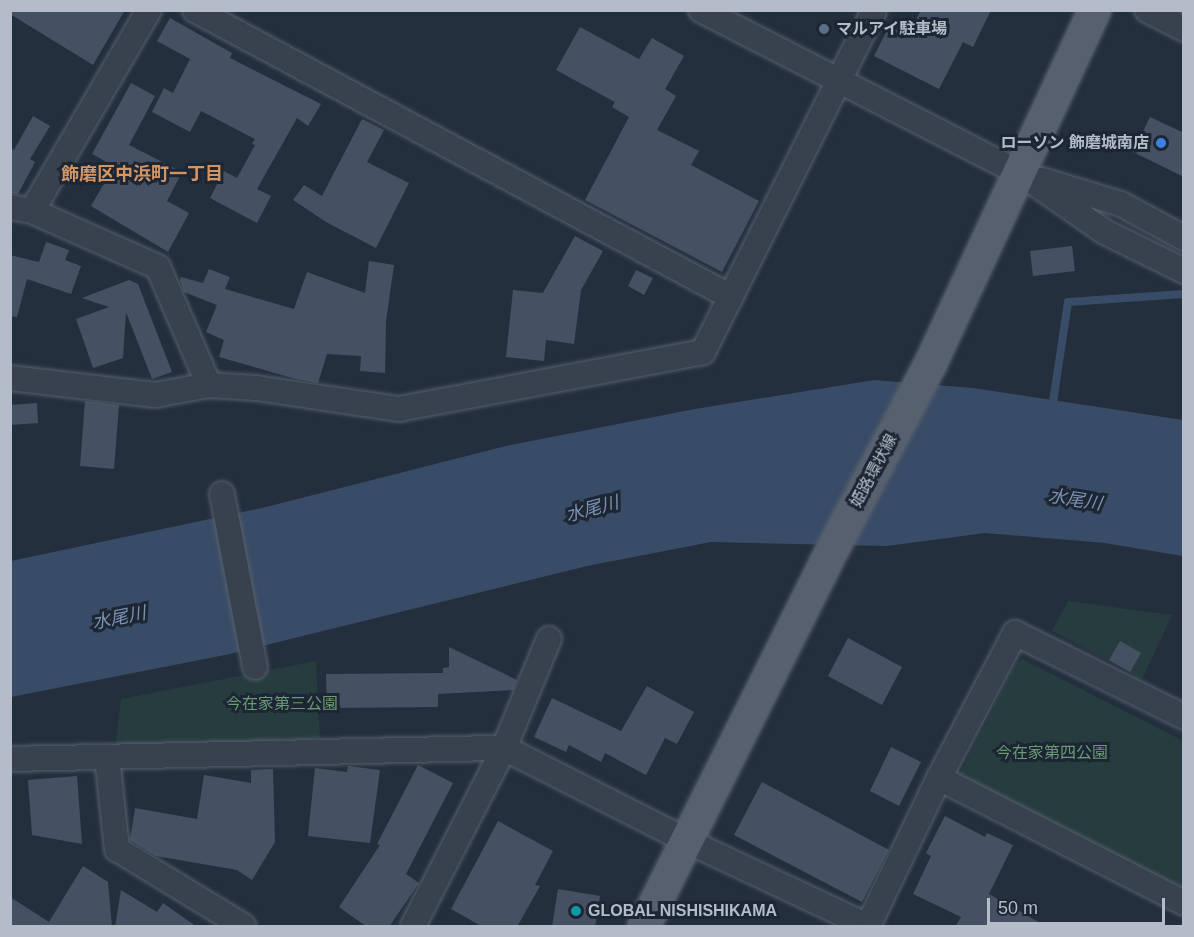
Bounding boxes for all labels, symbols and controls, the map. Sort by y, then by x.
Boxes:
place label: マルアイ駐車場 [836,19,948,39]
marker: マルアイ駐車場 [817,22,831,36]
place label: ローソン 飾磨城南店 [1001,133,1149,153]
marker: ローソン 飾磨城南店 [1154,136,1168,150]
district label: 飾磨区中浜町一丁目 [61,163,223,185]
street label: 姫路環状線 [847,431,901,511]
water label: 水尾川 [1047,485,1103,515]
water label: 水尾川 [563,492,621,526]
water label: 水尾川 [90,602,148,634]
park label: 今在家第三公園 [226,694,338,714]
park label: 今在家第四公園 [996,743,1108,763]
scale bar [990,886,1168,924]
text: 50 m [998,898,1038,918]
place label: GLOBAL NISHISHIKAMA [588,901,777,921]
marker: GLOBAL NISHISHIKAMA [569,904,583,918]

